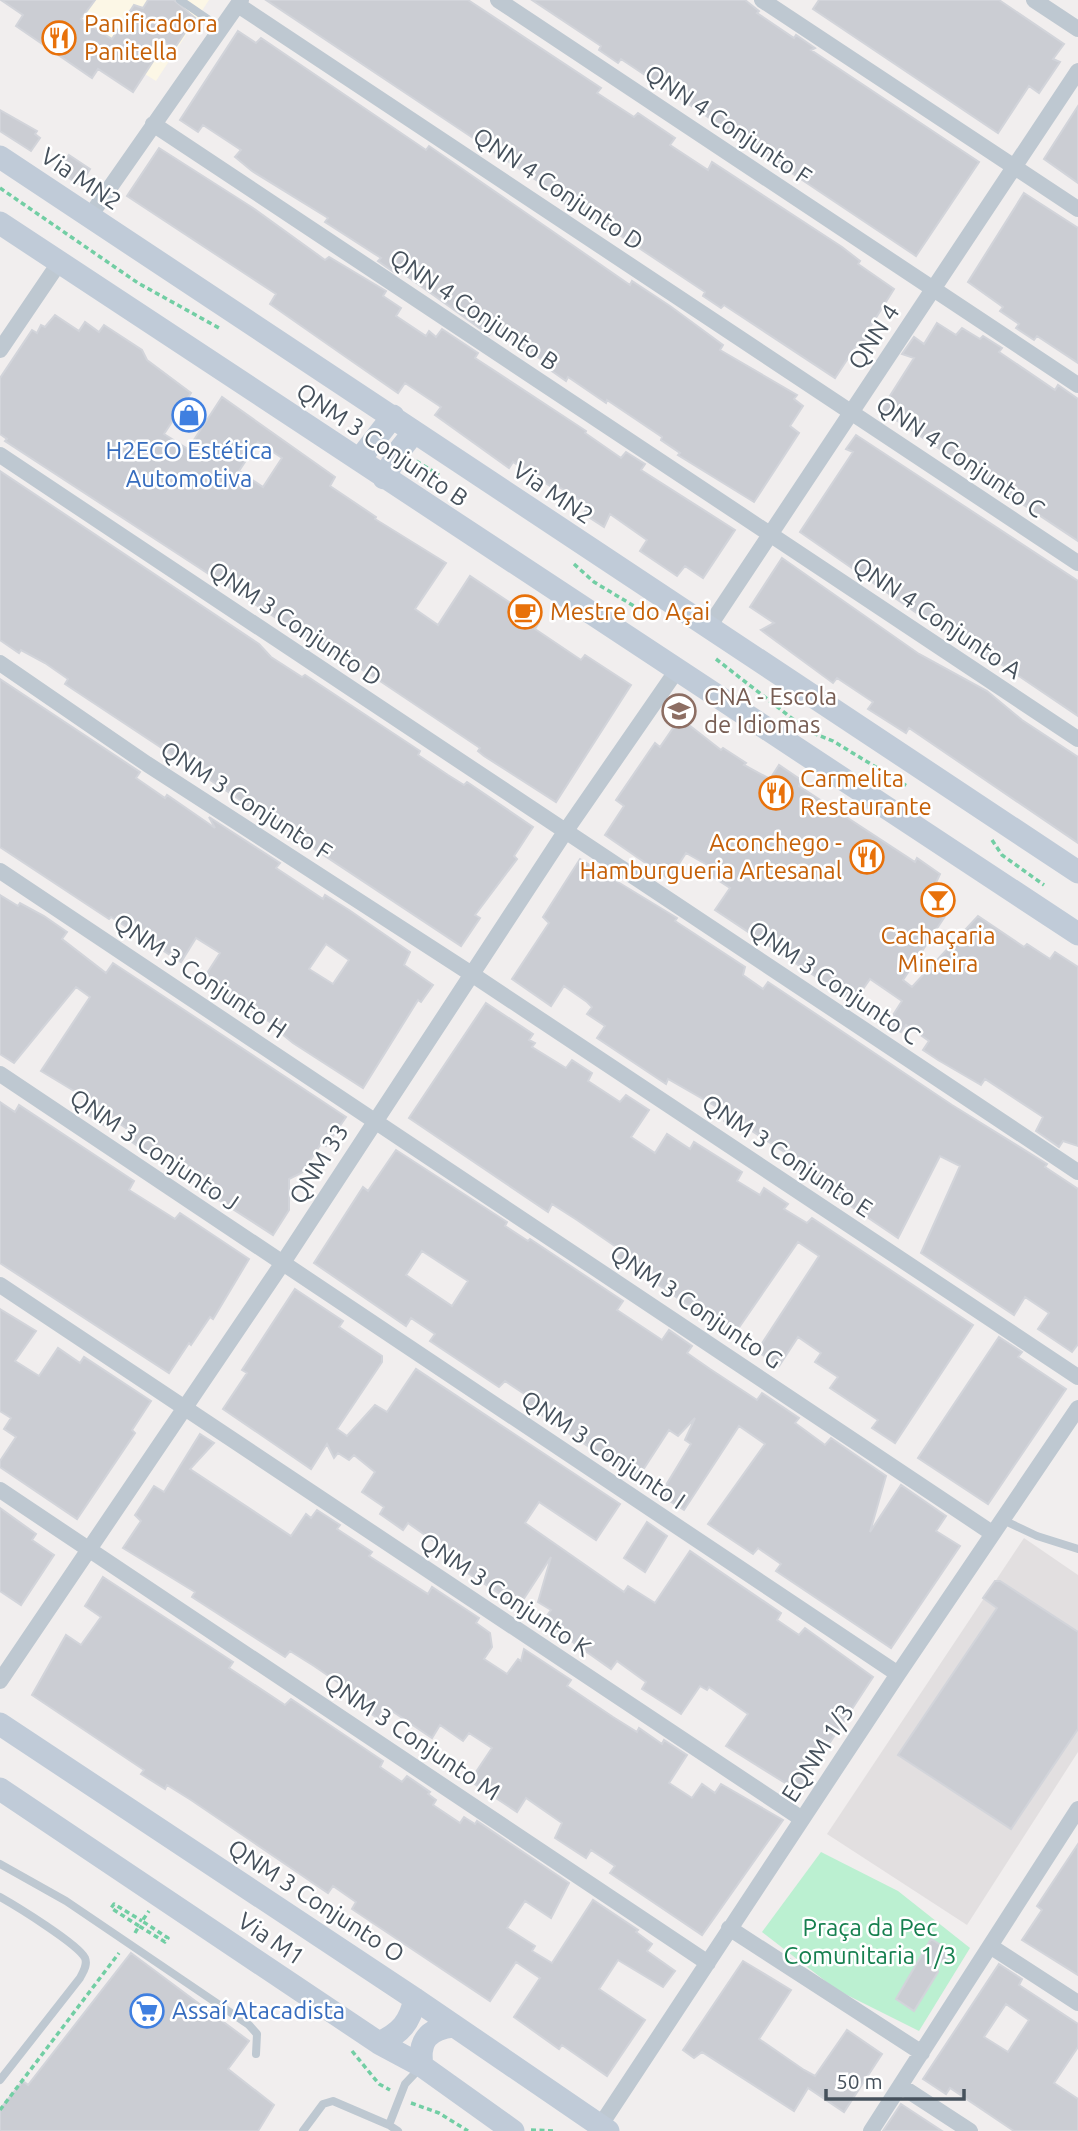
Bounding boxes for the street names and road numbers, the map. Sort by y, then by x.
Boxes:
street label: QNN 4 Conjunto F [640,59,817,190]
street label: QNN 4 Conjunto D [468,122,648,255]
street label: Via MN2 [36,142,127,215]
street label: QNN 4 Conjunto B [385,243,564,376]
street label: QNN 4 [843,299,904,374]
street label: QNM 3 Conjunto B [291,377,473,512]
street label: QNN 4 Conjunto C [871,390,1050,523]
street label: Via MN2 [508,456,599,529]
street label: QNN 4 Conjunto A [848,551,1027,684]
street label: QNM 3 Conjunto D [204,556,387,691]
street label: QNM 3 Conjunto F [156,735,337,866]
street label: QNM 3 Conjunto H [109,908,292,1043]
street label: QNM 3 Conjunto C [744,915,925,1050]
street label: QNM 3 Conjunto J [65,1083,244,1216]
street label: QNM 3 Conjunto E [697,1089,877,1222]
street label: QNM 33 [283,1119,354,1209]
street label: QNM 3 Conjunto G [605,1239,787,1374]
street label: QNM 3 Conjunto I [516,1385,690,1514]
street label: QNM 3 Conjunto K [415,1527,596,1662]
street label: QNM 3 Conjunto M [319,1668,505,1806]
street label: EQNM 1/3 [776,1699,859,1807]
street label: QNM 3 Conjunto O [223,1834,409,1968]
street label: Via M1 [233,1907,310,1970]

